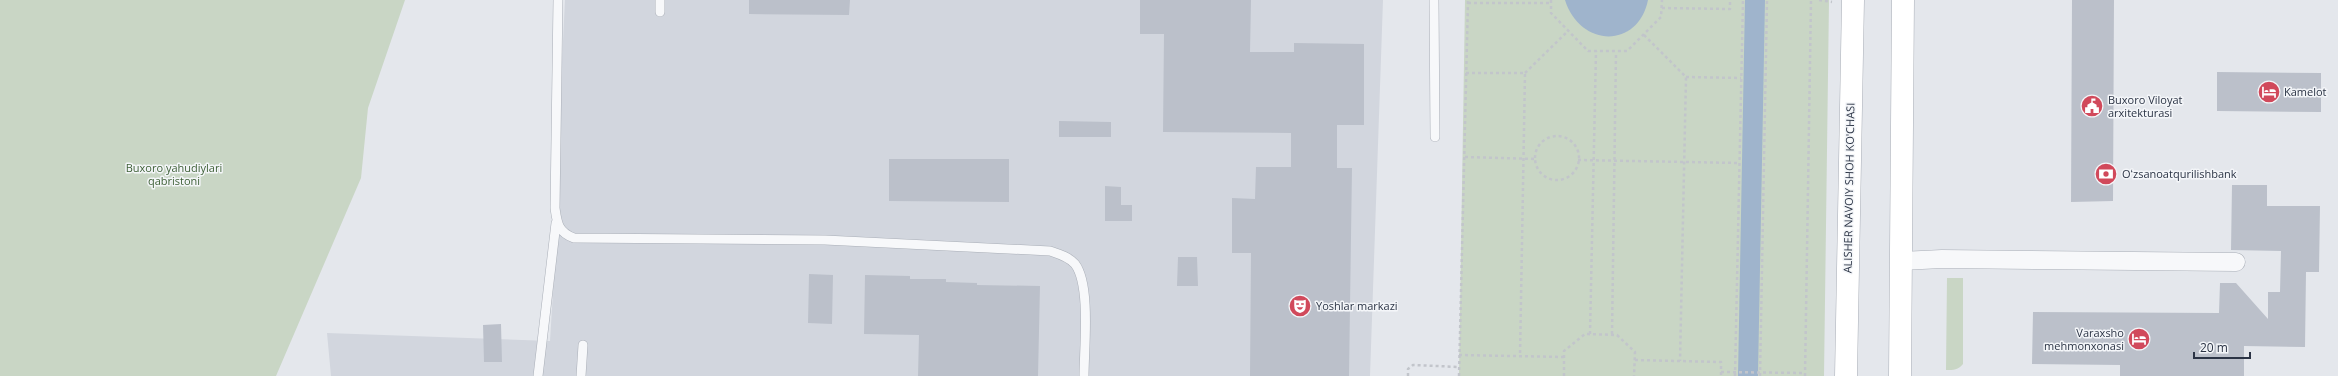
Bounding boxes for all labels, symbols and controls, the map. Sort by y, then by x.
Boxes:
hotel icon: Kamelot [2256,79,2282,105]
place label: Kamelot [2284,84,2327,99]
place label: Buxoro Viloyat arxitekturasi [2108,92,2183,120]
public building icon: Buxoro Viloyat arxitekturasi [2079,93,2105,119]
street label: ALISHER NAVOIY SHOH KO'CHASI [1840,103,1857,273]
park label: Buxoro yahudiylari qabristoni [126,160,222,188]
bank icon: Oʻzsanoatqurilishbank [2093,161,2119,187]
place label: Oʻzsanoatqurilishbank [2122,166,2237,181]
theatre icon: Yoshlar markazi [1287,293,1313,319]
place label: Yoshlar markazi [1316,298,1398,313]
place label: Varaxsho mehmonxonasi [2044,325,2124,353]
hotel icon: Varaxsho mehmonxonasi [2126,326,2152,352]
scale bar [2194,334,2250,360]
text: 20 m [2200,339,2228,356]

